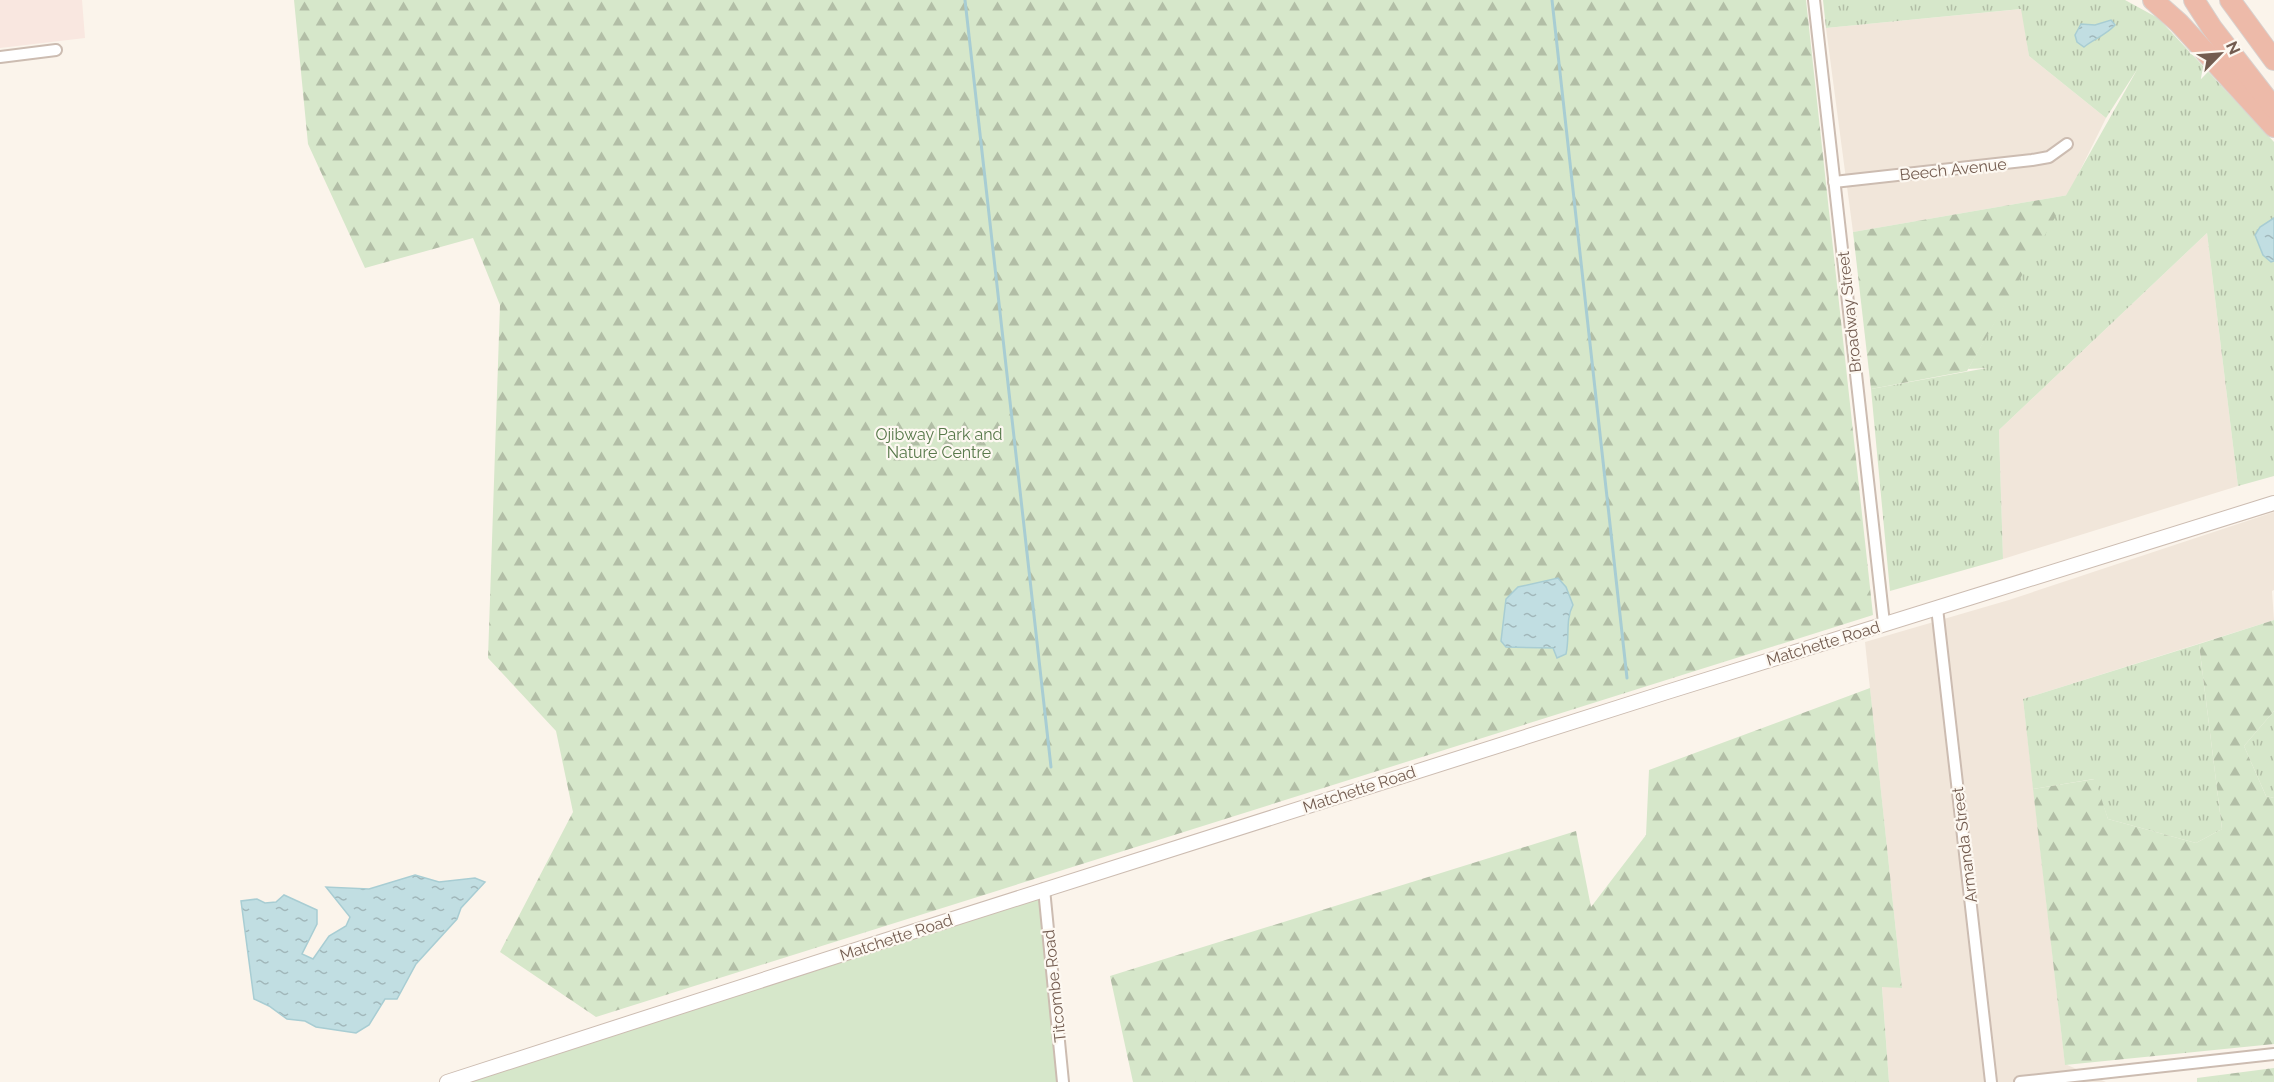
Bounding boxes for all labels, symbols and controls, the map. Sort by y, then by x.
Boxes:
north arrow [2190,24,2250,84]
text: N [2222,38,2244,57]
street label: Beech Avenue [1899,154,2007,185]
street label: Broadway Street [1834,250,1865,374]
park label: Ojibway Park and Nature Centre [875,425,1003,462]
street label: Matchette Road [1764,617,1882,670]
street label: Matchette Road [1300,762,1418,817]
street label: Armanda Street [1948,785,1981,904]
street label: Matchette Road [837,910,955,965]
street label: Titcombe Road [1039,929,1070,1043]

